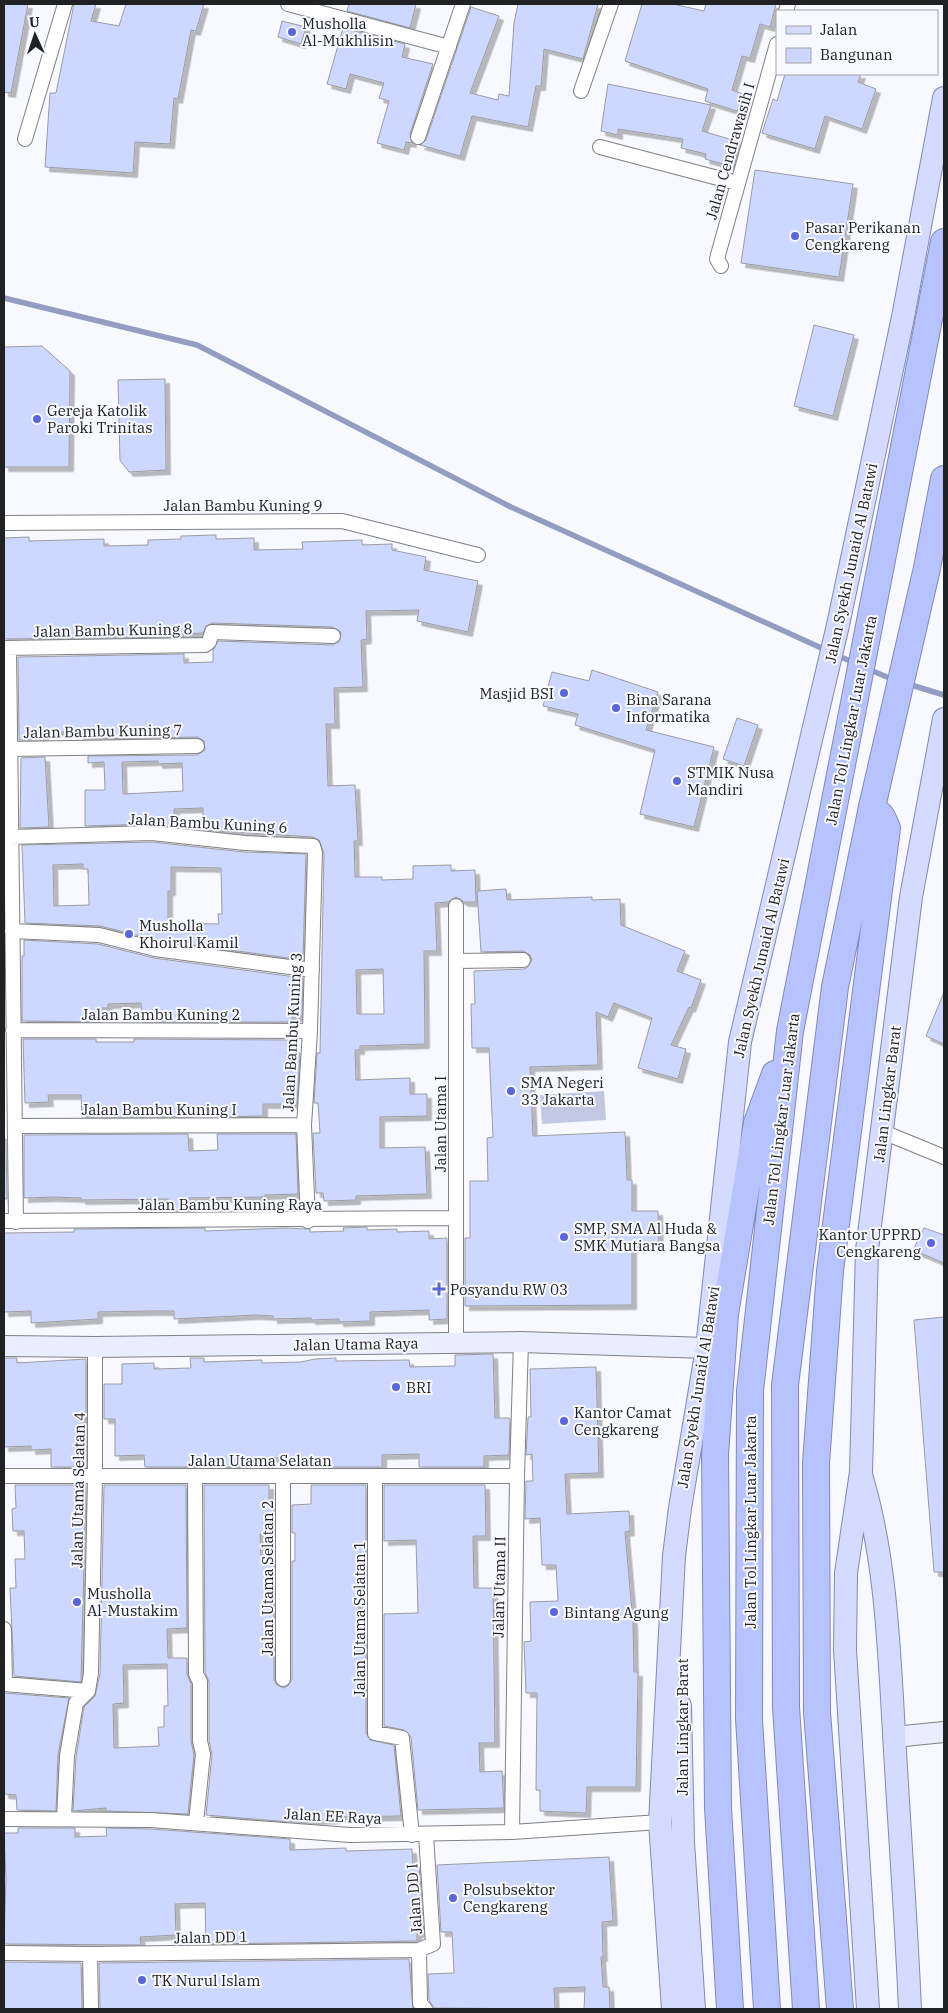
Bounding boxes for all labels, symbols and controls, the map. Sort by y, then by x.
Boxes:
north arrow [10,10,60,60]
legend [776,10,938,75]
text: U [28,13,40,31]
place label: Musholla Al-Mukhlisin [302,14,394,50]
text: Jalan [820,20,858,39]
marker: Musholla Al-Mukhlisin [286,26,298,38]
text: Bangunan [820,45,893,64]
street label: Jalan Cendrawasih I [701,80,759,222]
place label: Pasar Perikanan Cengkareng [805,218,921,254]
marker: Pasar Perikanan Cengkareng [789,230,801,242]
place label: Gereja Katolik Paroki Trinitas [47,401,152,437]
marker: Gereja Katolik Paroki Trinitas [31,413,43,425]
street label: Jalan Syekh Junaid Al Batawi [820,461,882,665]
street label: Jalan Bambu Kuning 9 [163,496,323,515]
street label: Jalan Tol Lingkar Luar Jakarta [821,613,881,827]
street label: Jalan Bambu Kuning 8 [33,619,193,641]
place label: Masjid BSI [479,684,554,703]
marker: Masjid BSI [558,687,570,699]
place label: Bina Sarana Informatika [626,690,712,726]
marker: Bina Sarana Informatika [610,702,622,714]
street label: Jalan Bambu Kuning 7 [23,720,183,742]
place label: STMIK Nusa Mandiri [687,763,774,799]
marker: STMIK Nusa Mandiri [671,775,683,787]
street label: Jalan Bambu Kuning 6 [128,809,288,837]
street label: Jalan Syekh Junaid Al Batawi [729,856,793,1060]
place label: Musholla Khoirul Kamil [139,916,238,952]
marker: Musholla Khoirul Kamil [123,928,135,940]
street label: Jalan Bambu Kuning 3 [278,952,306,1112]
street label: Jalan Bambu Kuning 2 [81,1005,241,1024]
street label: Jalan Tol Lingkar Luar Jakarta [759,1012,803,1226]
street label: Jalan Lingkar Barat [869,1025,905,1163]
place label: SMA Negeri 33 Jakarta [521,1073,604,1109]
street label: Jalan Utama I [431,1076,450,1172]
marker: SMA Negeri 33 Jakarta [505,1085,517,1097]
street label: Jalan Bambu Kuning I [81,1100,237,1119]
street label: Jalan Bambu Kuning Raya [138,1195,322,1214]
place label: SMP, SMA Al Huda & SMK Mutiara Bangsa [574,1219,720,1255]
place label: Kantor UPPRD Cengkareng [819,1225,921,1261]
marker: SMP, SMA Al Huda & SMK Mutiara Bangsa [558,1231,570,1243]
marker: Kantor UPPRD Cengkareng [925,1237,937,1249]
place label: Posyandu RW 03 [450,1280,568,1299]
marker: Posyandu RW 03 [432,1282,446,1296]
street label: Jalan Syekh Junaid Al Batawi [673,1284,723,1489]
street label: Jalan Utama Raya [293,1333,419,1355]
place label: BRI [406,1378,431,1397]
marker: BRI [390,1381,402,1393]
place label: Kantor Camat Cengkareng [574,1403,671,1439]
street label: Jalan Utama Selatan 4 [67,1412,89,1568]
marker: Kantor Camat Cengkareng [558,1415,570,1427]
street label: Jalan Tol Lingkar Luar Jakarta [741,1415,760,1629]
street label: Jalan Utama Selatan [188,1451,332,1470]
street label: Jalan Utama Selatan 2 [258,1500,277,1656]
street label: Jalan Utama II [489,1536,509,1638]
street label: Jalan Utama Selatan 1 [350,1541,369,1697]
place label: Musholla Al-Mustakim [87,1584,178,1620]
marker: Musholla Al-Mustakim [71,1596,83,1608]
place label: Bintang Agung [564,1603,669,1622]
marker: Bintang Agung [548,1606,560,1618]
street label: Jalan Lingkar Barat [673,1658,692,1796]
street label: Jalan EE Raya [284,1804,382,1828]
street label: Jalan DD I [402,1863,426,1935]
place label: Polsubsektor Cengkareng [463,1880,555,1916]
marker: Polsubsektor Cengkareng [447,1892,459,1904]
street label: Jalan DD 1 [174,1927,248,1947]
place label: TK Nurul Islam [152,1971,261,1990]
marker: TK Nurul Islam [136,1974,148,1986]

